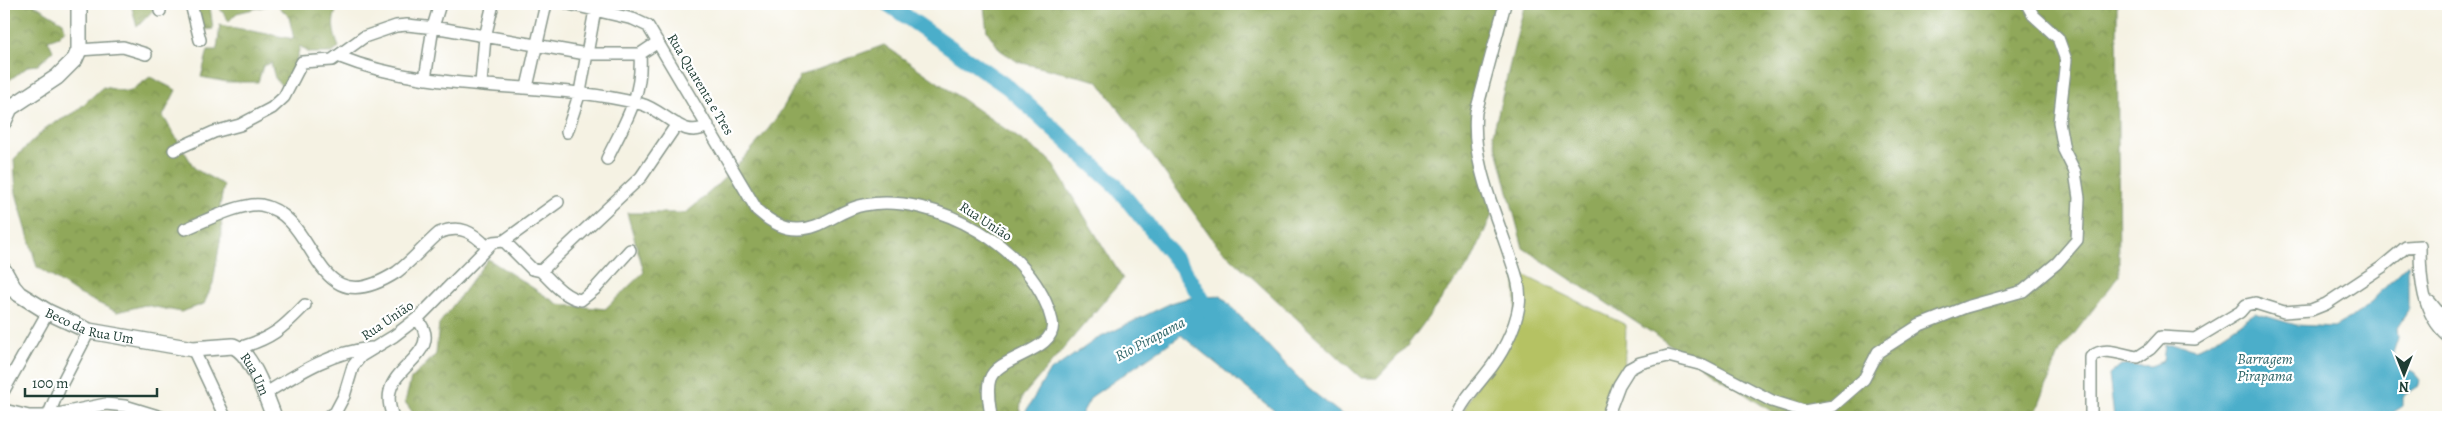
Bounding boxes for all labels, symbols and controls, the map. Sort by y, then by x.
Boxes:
street label: Rua Quarenta e Tres [663,30,738,139]
street label: Rua União [956,197,1016,246]
street label: Rua União [357,296,417,345]
street label: Beco da Rua Um [42,303,136,349]
water label: Rio Pirapama [1111,312,1189,366]
north arrow [2380,348,2430,398]
street label: Rua Um [236,349,274,399]
water label: Barragem Pirapama [2237,349,2293,386]
scale bar [25,366,158,398]
text: 100 m [32,373,69,393]
text: N [2399,377,2409,396]

